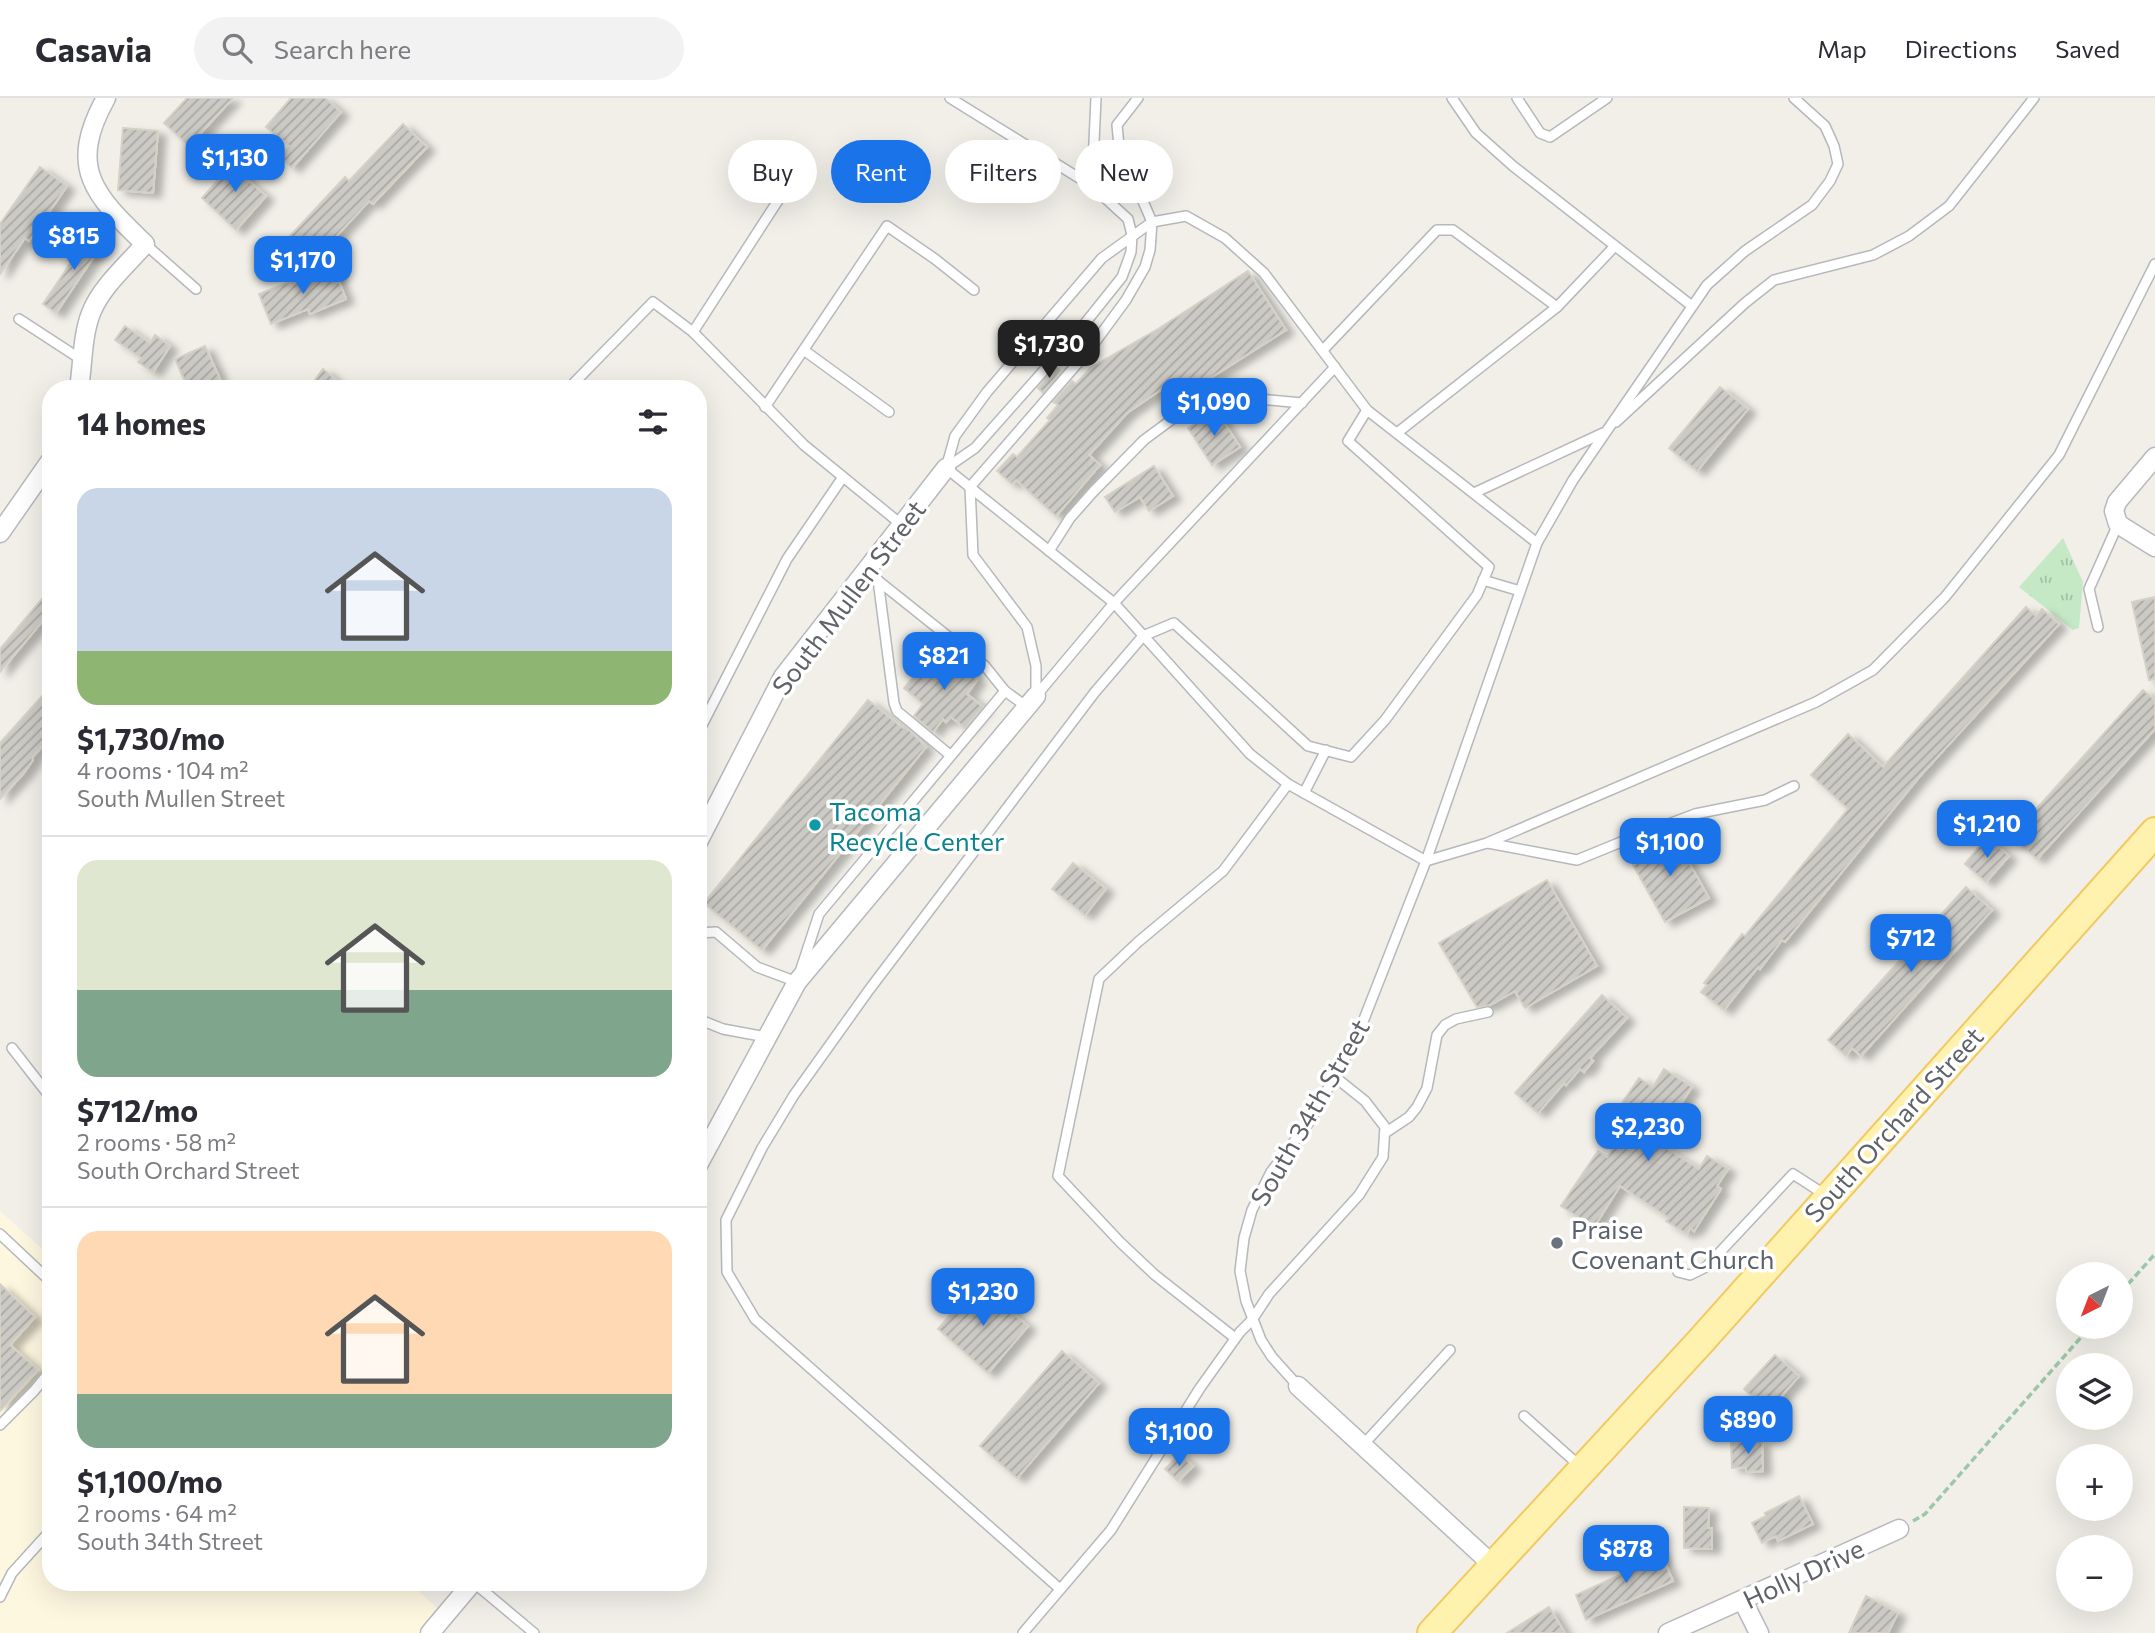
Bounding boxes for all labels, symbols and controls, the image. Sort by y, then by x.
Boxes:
search box [194,17,684,80]
text: Casavia [35,28,152,69]
icon: search [218,29,256,67]
text: Search here [274,33,411,64]
text: Map [1817,34,1867,63]
text: Directions [1905,34,2017,63]
text: Saved [2055,34,2120,63]
pin: $1,130 [178,134,292,194]
chip: Buy [728,140,817,203]
chip: Rent [831,140,931,203]
chip: Filters [945,140,1061,203]
chip: New [1075,140,1173,203]
text: $1,130 [202,143,268,171]
pin: $815 [33,212,115,272]
text: $815 [48,221,100,249]
pin: $1,170 [246,236,360,296]
text: $1,170 [270,245,336,273]
pin: $1,730 [992,320,1106,380]
text: $1,730 [1014,329,1084,357]
pin: $1,090 [1157,378,1271,438]
text: $1,090 [1177,387,1251,415]
icon: filters [634,403,672,441]
text: 14 homes [77,404,206,441]
street label: South Mullen Street [765,494,931,700]
icon: home [312,533,438,659]
pin: $821 [903,632,985,692]
text: $821 [919,641,969,669]
text: $1,730/mo [77,719,225,756]
text: 4 rooms · 104 m² [77,756,249,784]
text: South Mullen Street [77,784,285,812]
place label: Tacoma Recycle Center [829,795,1004,856]
pin: $1,210 [1930,800,2044,860]
text: $1,210 [1953,809,2021,837]
marker: Tacoma Recycle Center [807,817,823,833]
pin: $1,100 [1613,818,1727,878]
text: $1,100 [1636,827,1704,855]
icon: home [312,905,438,1031]
pin: $712 [1870,914,1952,974]
text: $712 [1886,923,1936,951]
street label: South 34th Street [1243,1013,1375,1211]
street label: South Orchard Street [1797,1020,1989,1228]
text: $712/mo [77,1091,198,1128]
pin: $2,230 [1591,1104,1705,1163]
text: $2,230 [1611,1112,1685,1140]
text: 2 rooms · 58 m² [77,1128,236,1156]
text: South Orchard Street [77,1156,300,1184]
place label: Praise Covenant Church [1571,1213,1774,1274]
marker: Praise Covenant Church [1549,1235,1565,1251]
north arrow [2056,1262,2133,1339]
map controls [2056,1262,2133,1612]
pin: $1,230 [926,1268,1040,1328]
icon: home [312,1276,438,1402]
text: $1,230 [947,1277,1019,1305]
button: layers [2056,1353,2133,1430]
pin: $890 [1707,1396,1789,1456]
text: $890 [1720,1405,1776,1433]
pin: $1,100 [1122,1408,1236,1468]
text: $1,100 [1145,1417,1213,1445]
button: + [2056,1444,2133,1521]
text: $1,100/mo [77,1462,223,1499]
text: 2 rooms · 64 m² [77,1499,237,1527]
pin: $878 [1585,1526,1667,1585]
text: South 34th Street [77,1527,263,1555]
street label: Holly Drive [1738,1532,1868,1614]
text: $878 [1599,1534,1653,1562]
button: − [2056,1535,2133,1612]

